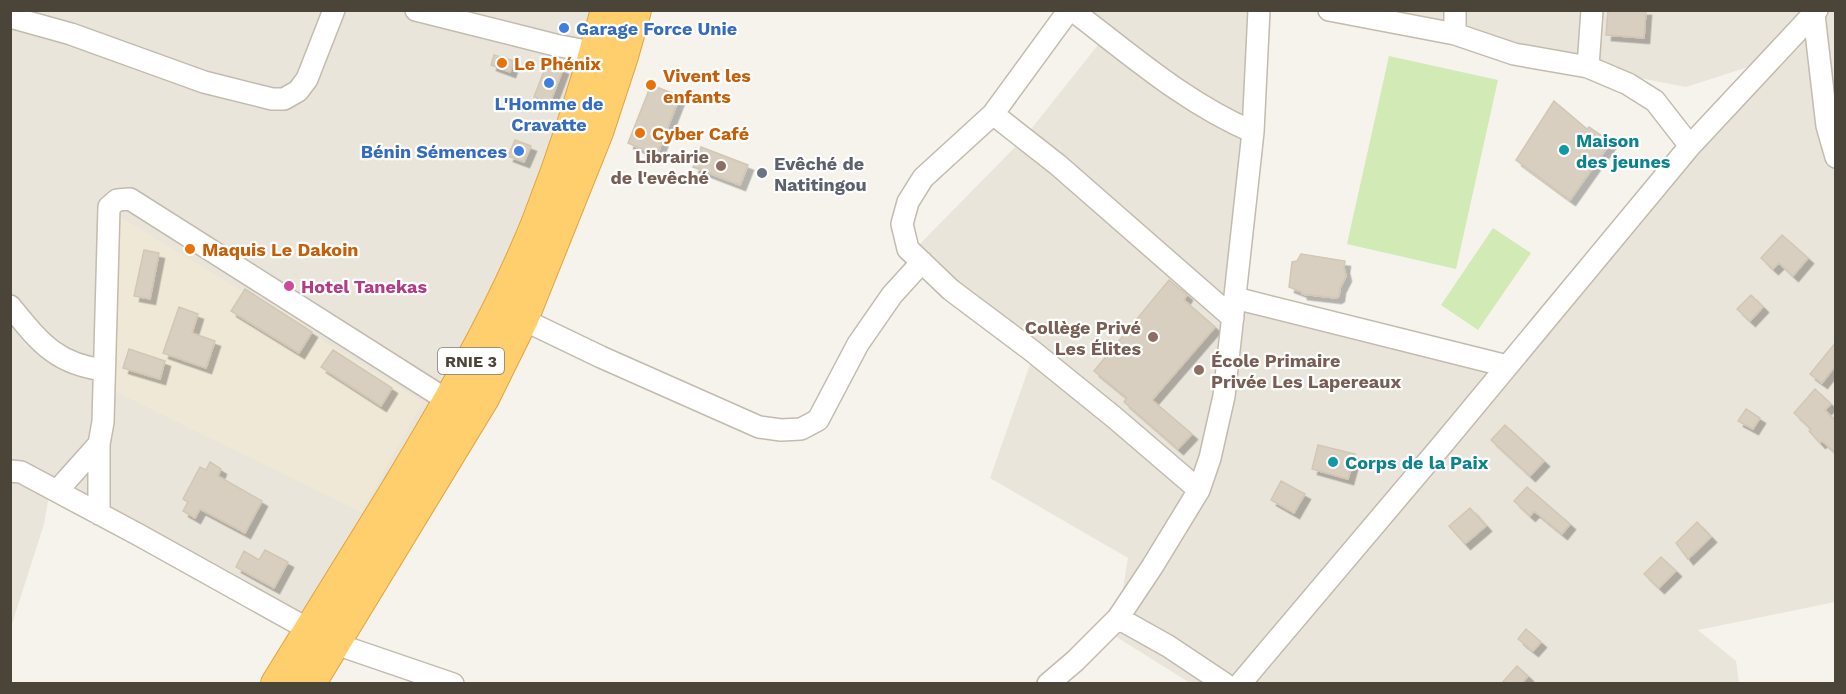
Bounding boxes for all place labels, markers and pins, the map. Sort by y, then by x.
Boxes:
place label: Garage Force Unie [576,18,737,39]
marker: Garage Force Unie [557,21,571,35]
place label: Le Phénix [514,53,601,74]
marker: Le Phénix [495,56,509,70]
place label: Vivent les enfants [663,65,751,107]
marker: L'Homme de Cravatte [542,76,556,90]
marker: Vivent les enfants [644,78,658,92]
place label: L'Homme de Cravatte [495,93,603,135]
place label: Cyber Café [652,123,749,144]
marker: Cyber Café [633,126,647,140]
place label: Maison des jeunes [1576,130,1671,172]
place label: Bénin Sémences [361,141,507,162]
marker: Maison des jeunes [1557,143,1571,157]
marker: Bénin Sémences [512,144,526,158]
place label: Librairie de l'evêché [611,146,709,188]
place label: Evêché de Natitingou [774,153,867,195]
marker: Librairie de l'evêché [714,159,728,173]
marker: Evêché de Natitingou [755,166,769,180]
place label: Maquis Le Dakoin [202,239,359,260]
marker: Maquis Le Dakoin [183,242,197,256]
place label: Hotel Tanekas [301,276,427,297]
marker: Hotel Tanekas [282,279,296,293]
place label: Collège Privé Les Élites [1025,317,1141,359]
marker: Collège Privé Les Élites [1146,330,1160,344]
place label: École Primaire Privée Les Lapereaux [1211,350,1401,392]
marker: École Primaire Privée Les Lapereaux [1192,363,1206,377]
place label: Corps de la Paix [1345,452,1489,473]
marker: Corps de la Paix [1326,455,1340,469]

